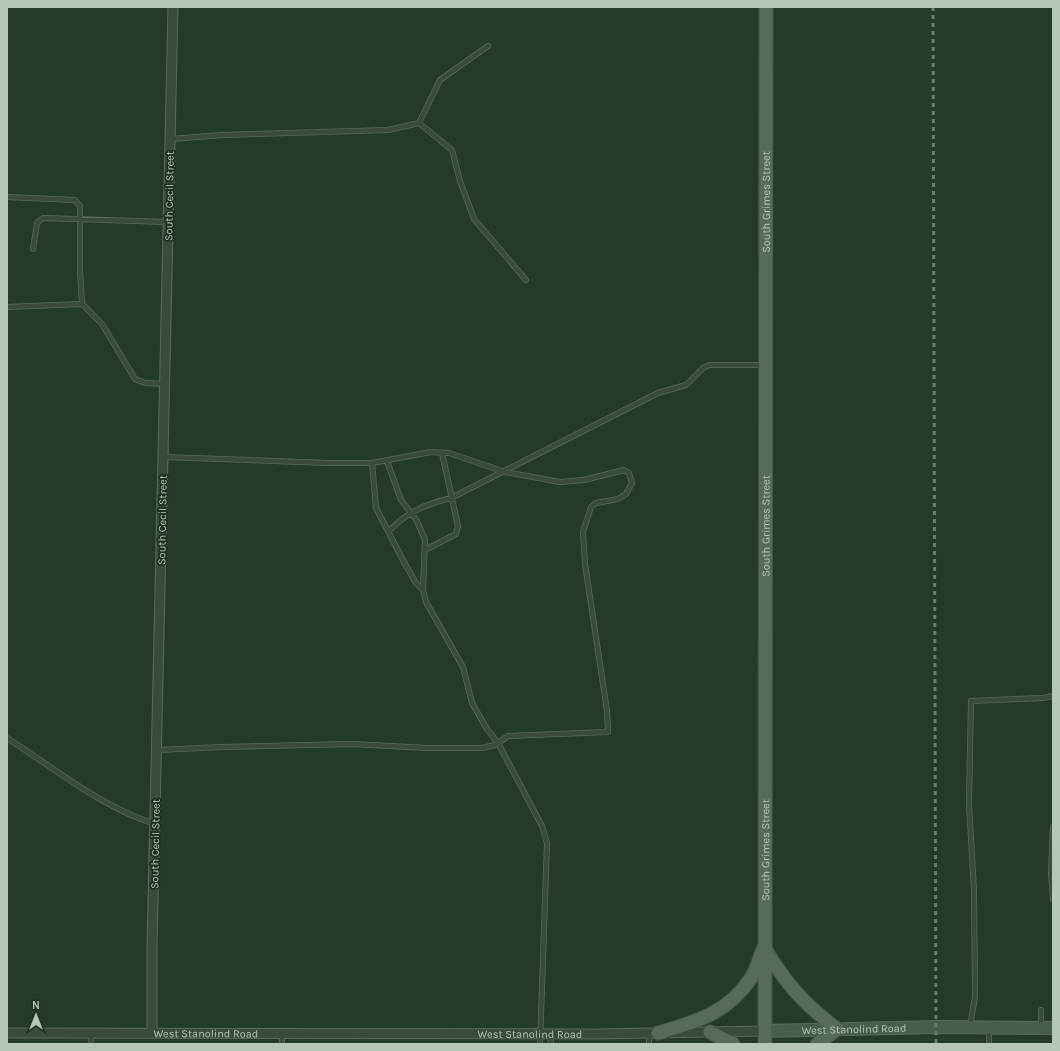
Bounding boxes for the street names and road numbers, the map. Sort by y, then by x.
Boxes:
street label: South Cecil Street [162,151,177,241]
street label: South Grimes Street [760,151,773,253]
street label: South Cecil Street [155,475,170,565]
street label: South Grimes Street [759,475,773,577]
street label: South Cecil Street [148,799,163,889]
street label: South Grimes Street [759,799,772,901]
street label: West Stanolind Road [801,1022,906,1037]
street label: West Stanolind Road [154,1027,258,1040]
street label: West Stanolind Road [478,1028,582,1041]

